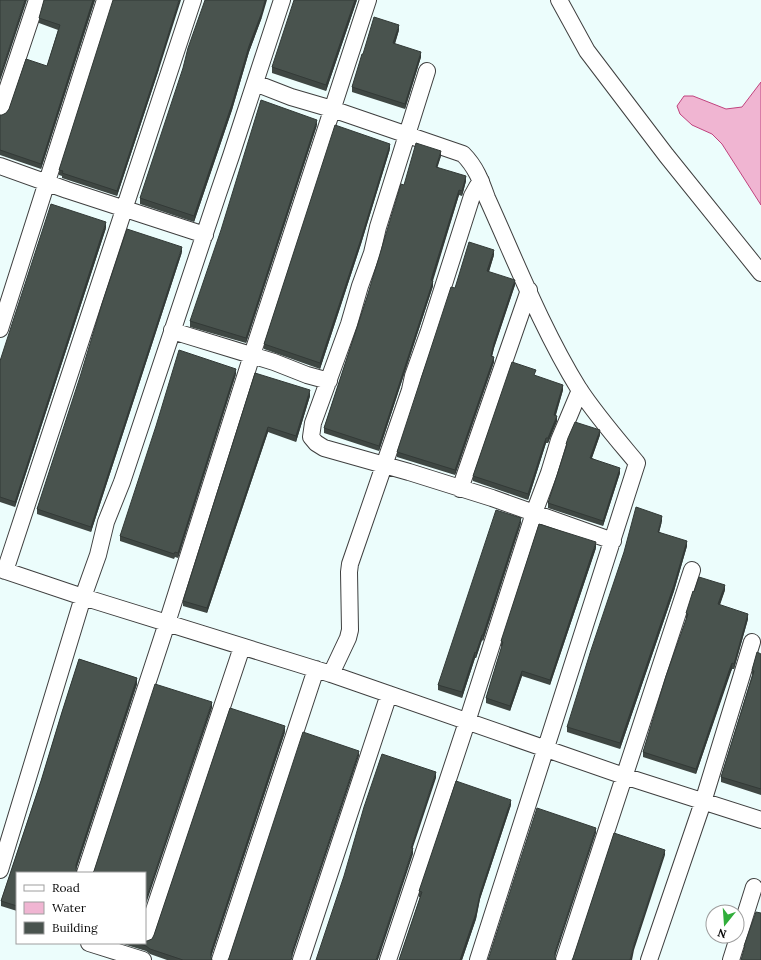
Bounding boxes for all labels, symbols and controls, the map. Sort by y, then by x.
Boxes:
legend [16,872,146,944]
text: Road [52,880,80,895]
text: Water [52,900,87,915]
north arrow [705,904,745,944]
text: Building [52,920,98,935]
text: N [715,925,728,942]

